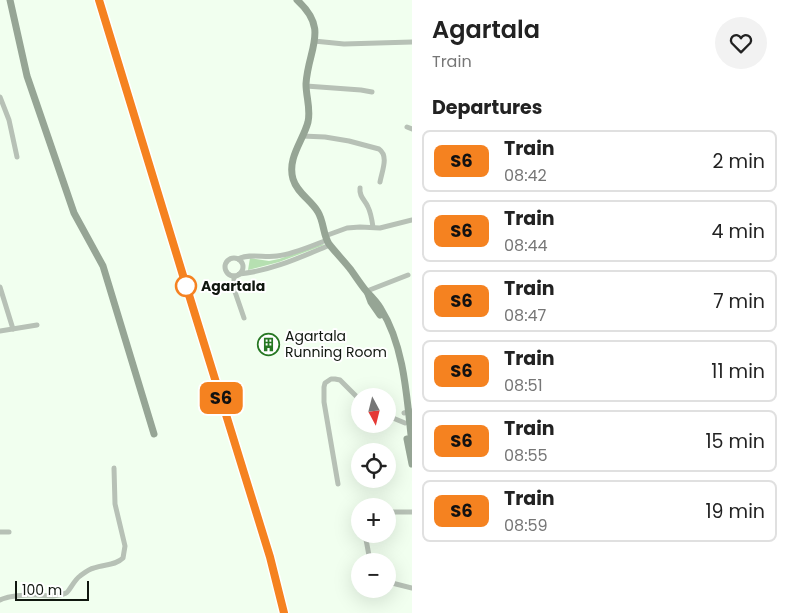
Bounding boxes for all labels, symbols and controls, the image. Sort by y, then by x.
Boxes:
text: Agartala [432,13,540,46]
button: heart [715,17,767,69]
text: Train [432,50,472,73]
text: Departures [432,94,542,121]
text: Train [504,135,555,162]
text: S6 [450,148,473,173]
text: 2 min [713,148,765,175]
text: 08:42 [504,164,547,187]
text: Train [504,205,555,232]
text: S6 [450,218,473,243]
text: 4 min [712,218,765,245]
text: 08:44 [504,234,548,257]
marker: Agartala [175,275,197,297]
text: Train [504,275,555,302]
place label: Agartala [201,276,265,296]
text: S6 [450,288,473,313]
text: 7 min [713,288,765,315]
text: 08:47 [504,304,546,327]
place label: Agartala Running Room [285,326,387,362]
building icon: Agartala Running Room [257,332,281,356]
text: Train [504,345,555,372]
text: S6 [450,358,473,383]
text: 11 min [711,358,765,385]
text: 08:51 [504,374,543,397]
line badge: S6 [198,382,244,414]
text: S6 [210,385,232,410]
north arrow [351,388,396,432]
map controls [351,388,396,598]
text: Train [504,415,555,442]
text: S6 [450,428,473,453]
text: 15 min [706,428,765,455]
button: locate [351,443,396,488]
text: 08:55 [504,444,548,467]
text: Train [504,485,555,512]
button: + [351,498,396,543]
text: S6 [450,498,473,523]
text: 19 min [705,498,765,525]
text: 08:59 [504,514,548,537]
button: − [351,553,396,598]
scale bar [15,578,89,601]
text: 100 m [22,580,62,600]

